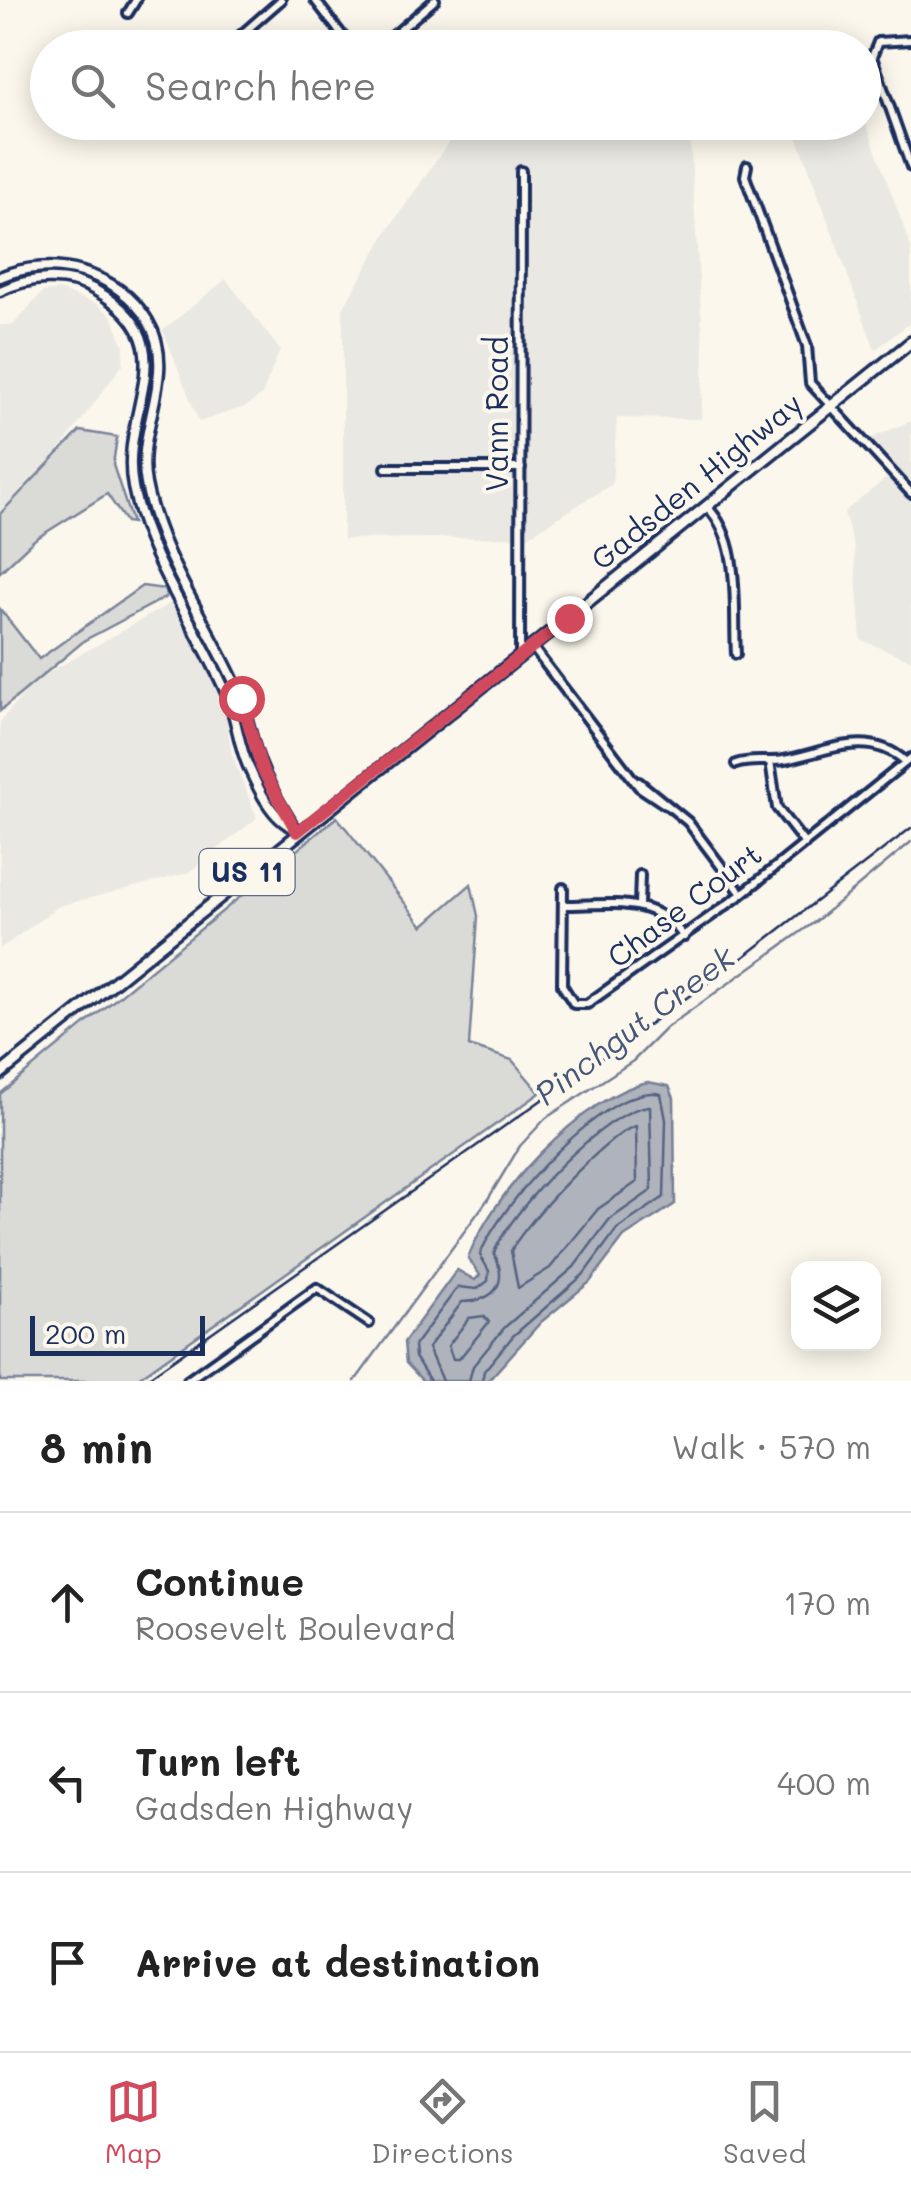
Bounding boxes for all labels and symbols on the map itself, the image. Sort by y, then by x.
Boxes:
street label: Vann Road [476,336,516,492]
street label: Gadsden Highway [582,383,810,578]
route end [547,596,593,642]
route start [219,676,265,722]
street label: Chase Court [598,833,769,976]
road number: US 11 [200,849,294,895]
water label: Pinchgut Creek [525,935,743,1113]
scale bar [30,1311,205,1356]

